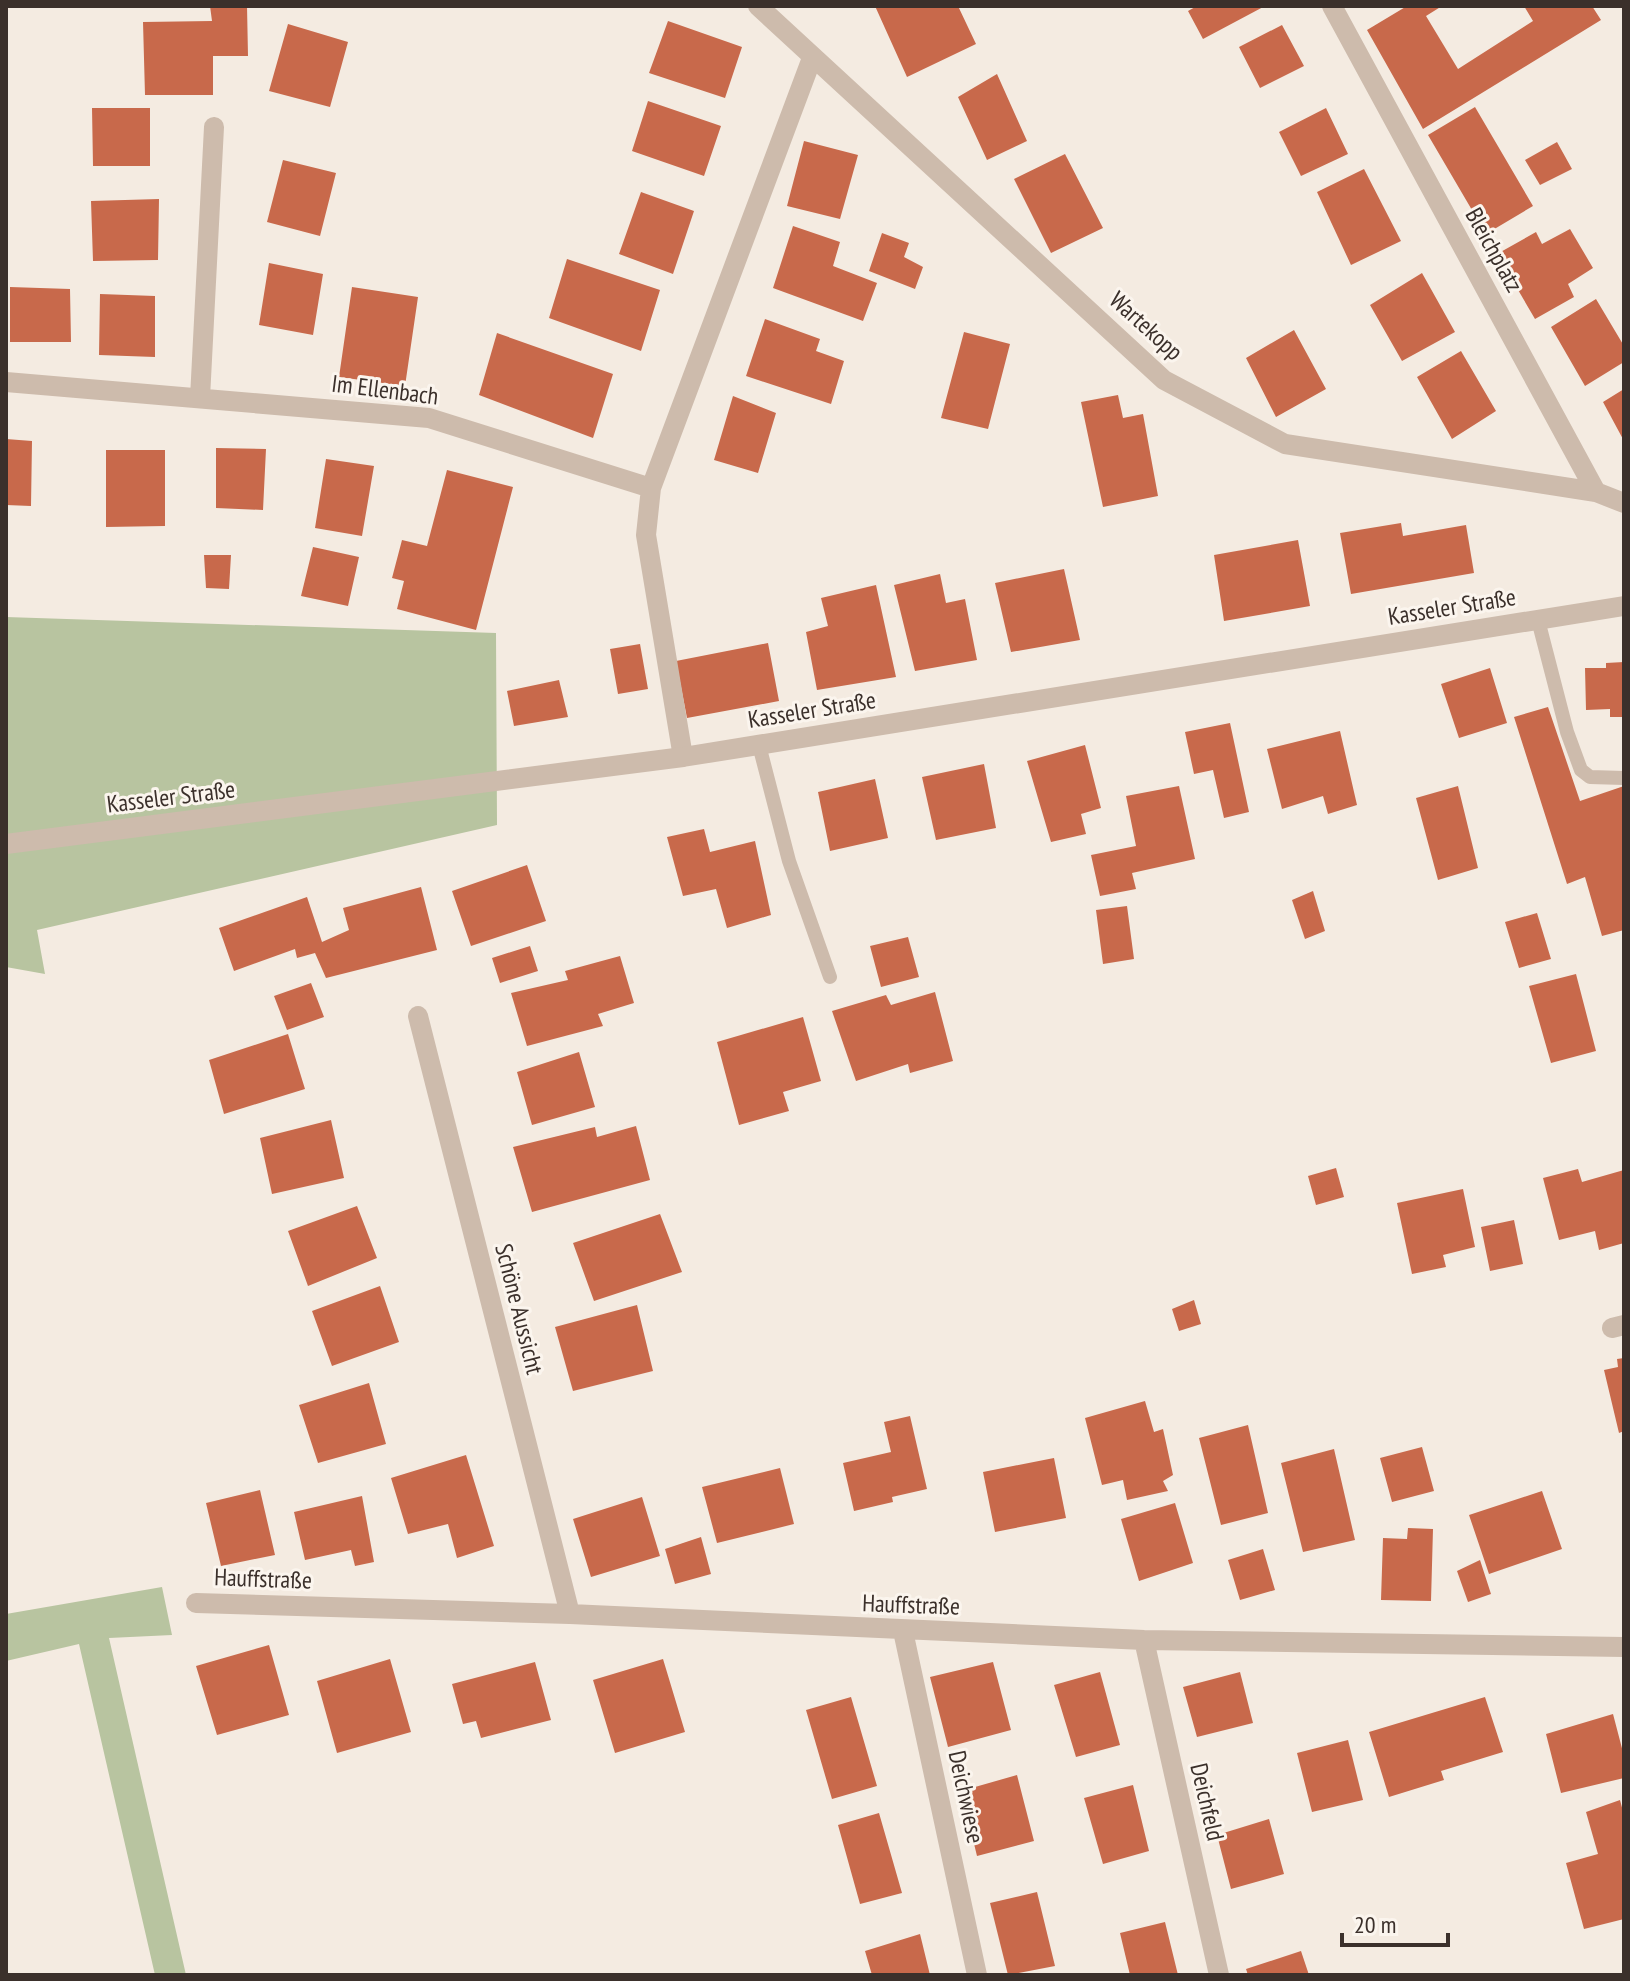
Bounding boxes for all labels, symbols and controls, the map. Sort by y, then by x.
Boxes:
street label: Bleichplatz [1459,202,1530,298]
street label: Wartekopp [1103,284,1190,367]
street label: Im Ellenbach [330,368,440,411]
street label: Kasseler Straße [1386,581,1518,632]
street label: Kasseler Straße [746,684,878,735]
street label: Kasseler Straße [105,773,237,820]
street label: Schöne Aussicht [488,1240,551,1378]
street label: Hauffstraße [214,1561,312,1596]
street label: Hauffstraße [862,1587,960,1622]
street label: Deichwiese [942,1748,991,1846]
street label: Deichfeld [1184,1760,1231,1844]
scale bar [1342,1897,1448,1947]
text: 20 m [1354,1909,1396,1940]

